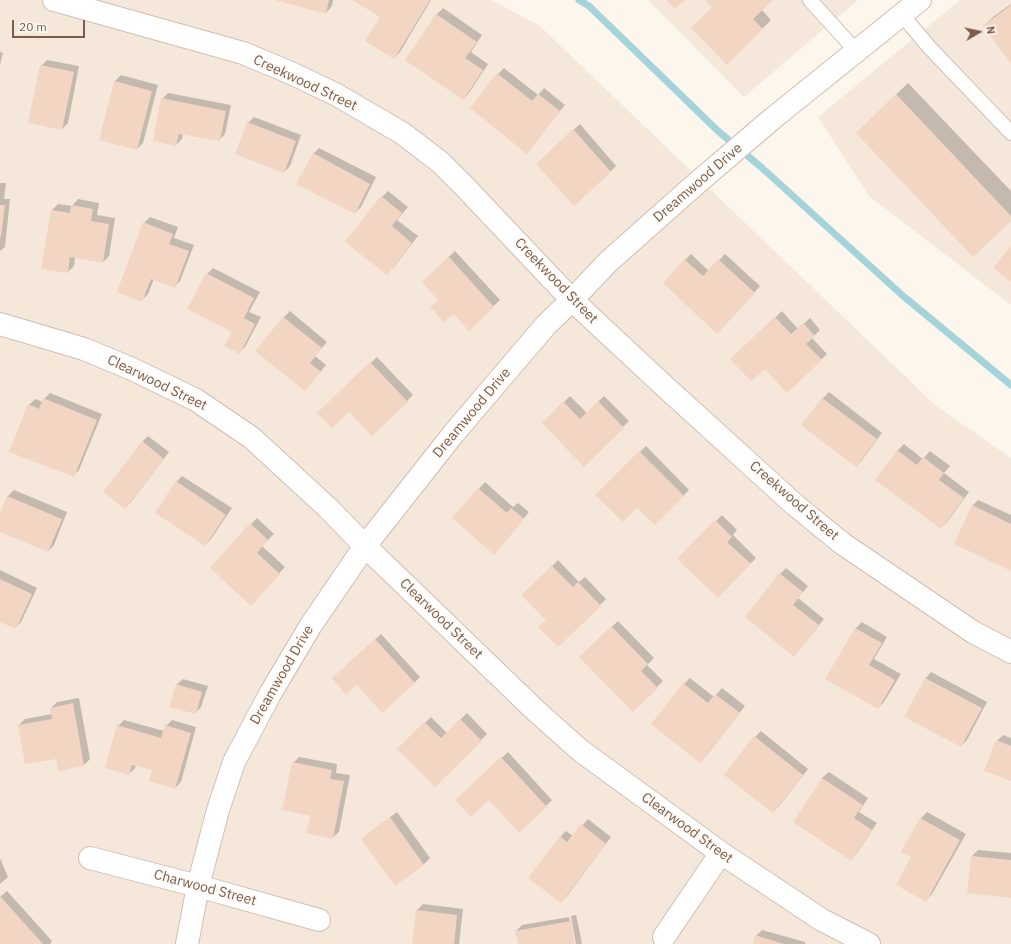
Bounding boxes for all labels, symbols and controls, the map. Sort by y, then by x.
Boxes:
scale bar [14,12,87,38]
north arrow [959,12,999,52]
text: 20 m [19,19,47,34]
text: N [983,25,998,35]
street label: Creekwood Street [250,52,360,114]
street label: Dreamwood Drive [650,140,746,226]
street label: Creekwood Street [511,235,601,327]
street label: Clearwood Street [104,352,210,414]
street label: Dreamwood Drive [430,365,514,461]
street label: Creekwood Street [746,458,842,544]
street label: Clearwood Street [396,575,486,663]
street label: Dreamwood Drive [247,622,317,728]
street label: Clearwood Street [638,789,736,867]
street label: Charwood Street [152,866,258,910]

